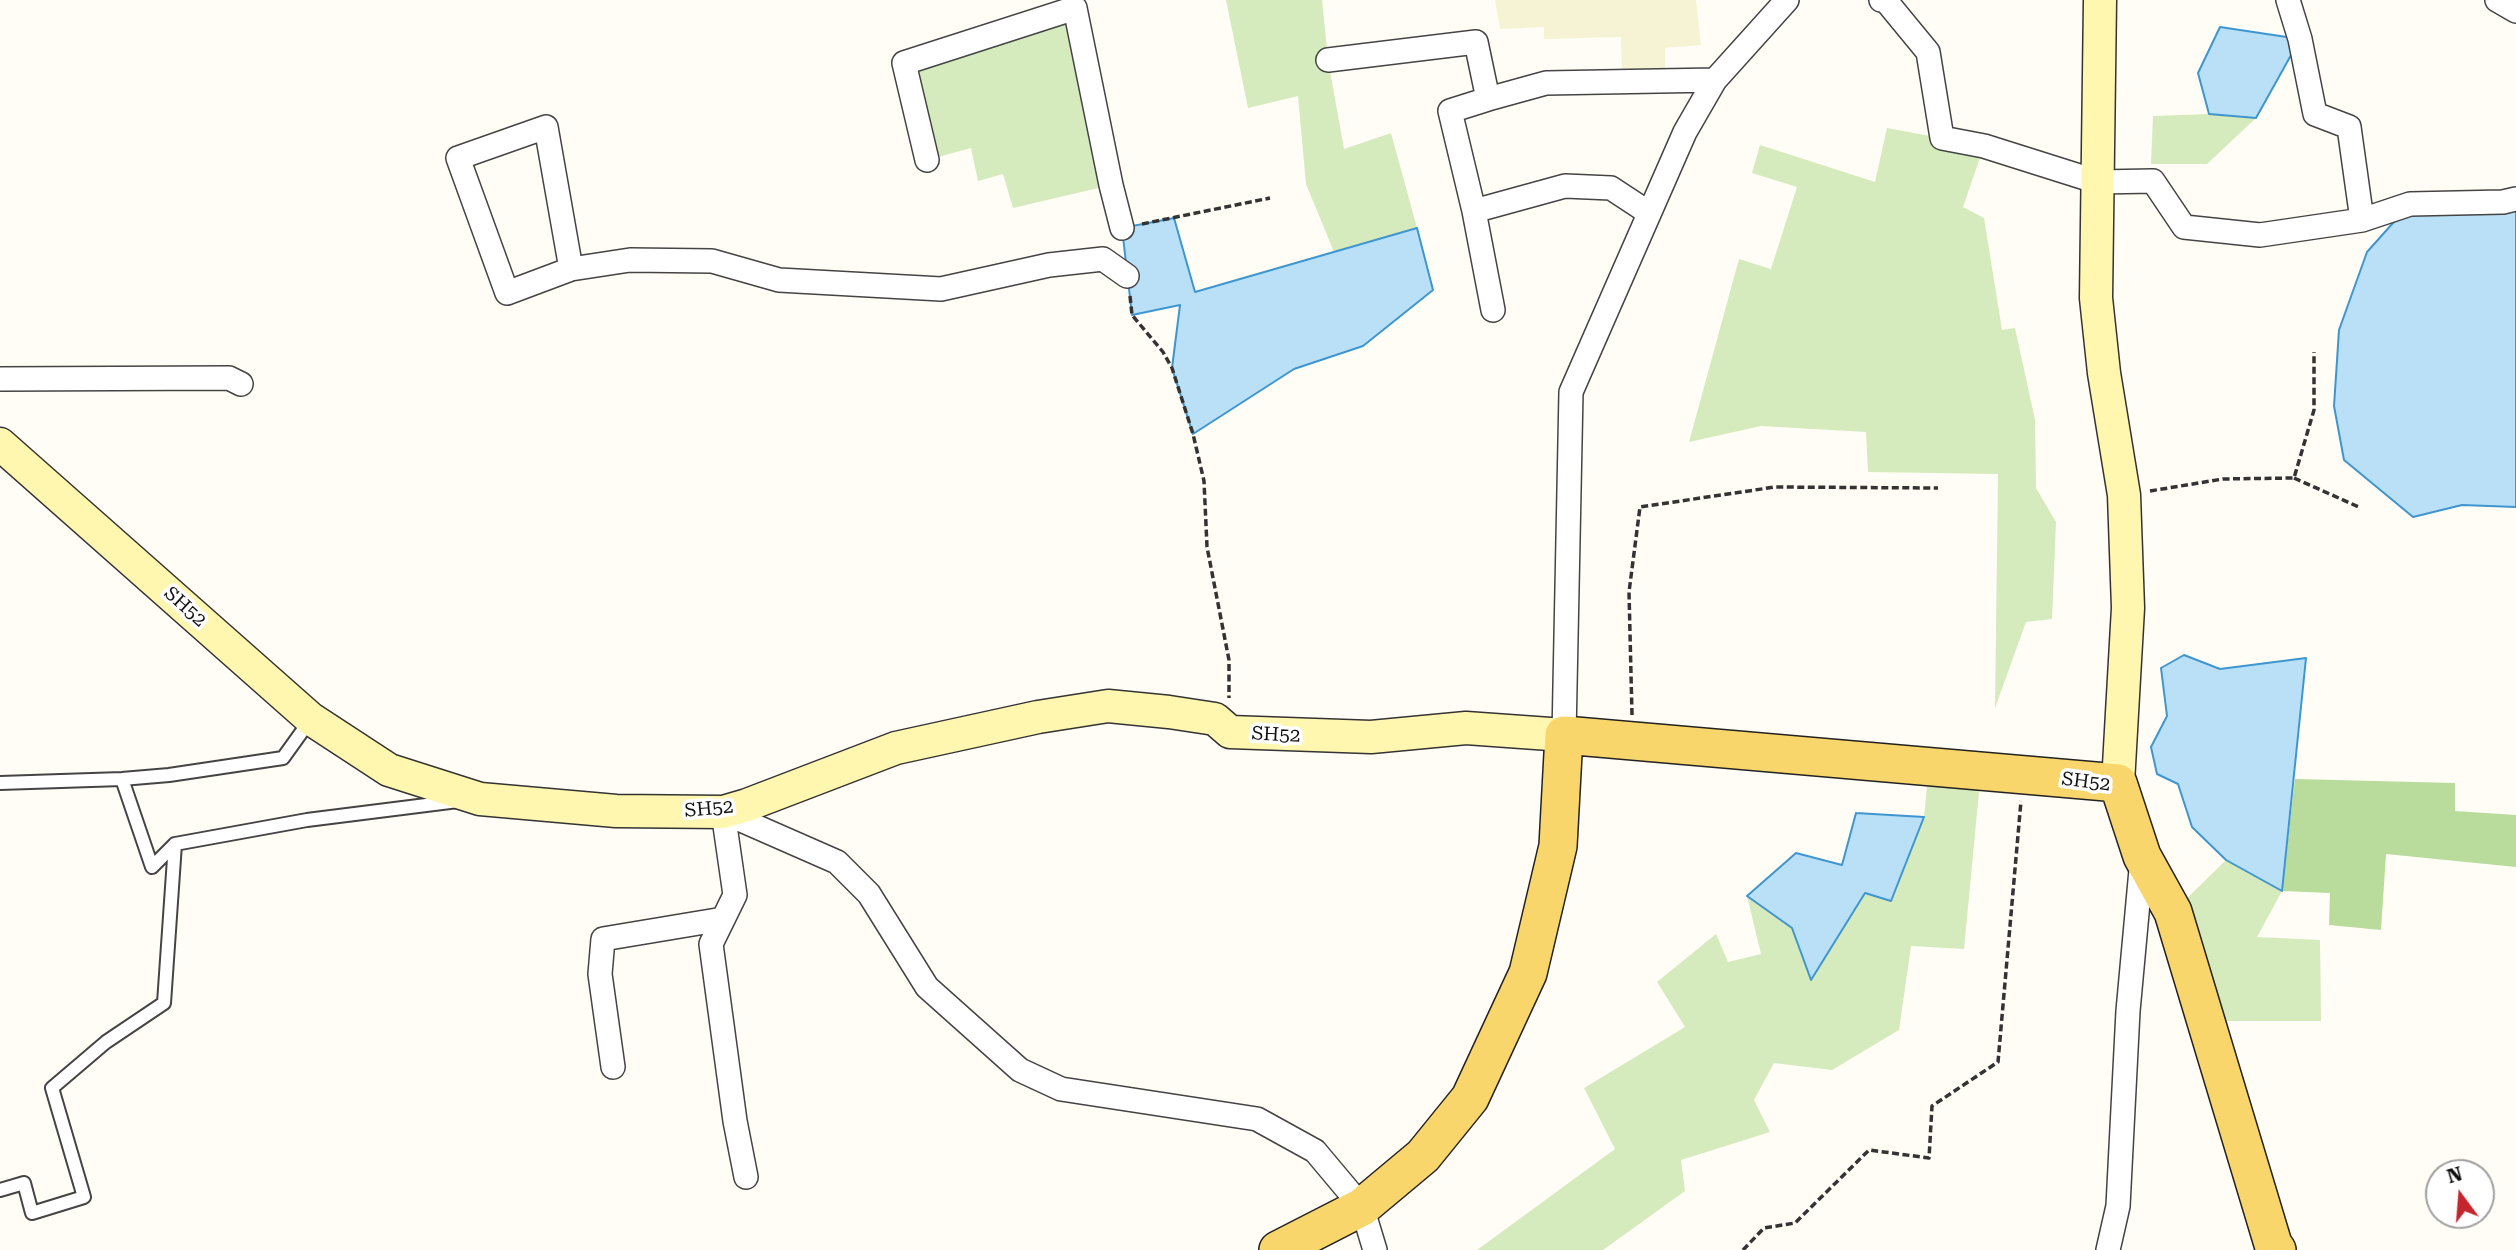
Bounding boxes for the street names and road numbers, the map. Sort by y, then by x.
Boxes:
street label: SH52 [159,582,211,632]
street label: SH52 [1251,722,1301,748]
street label: SH52 [2060,768,2112,796]
street label: SH52 [684,796,734,822]

